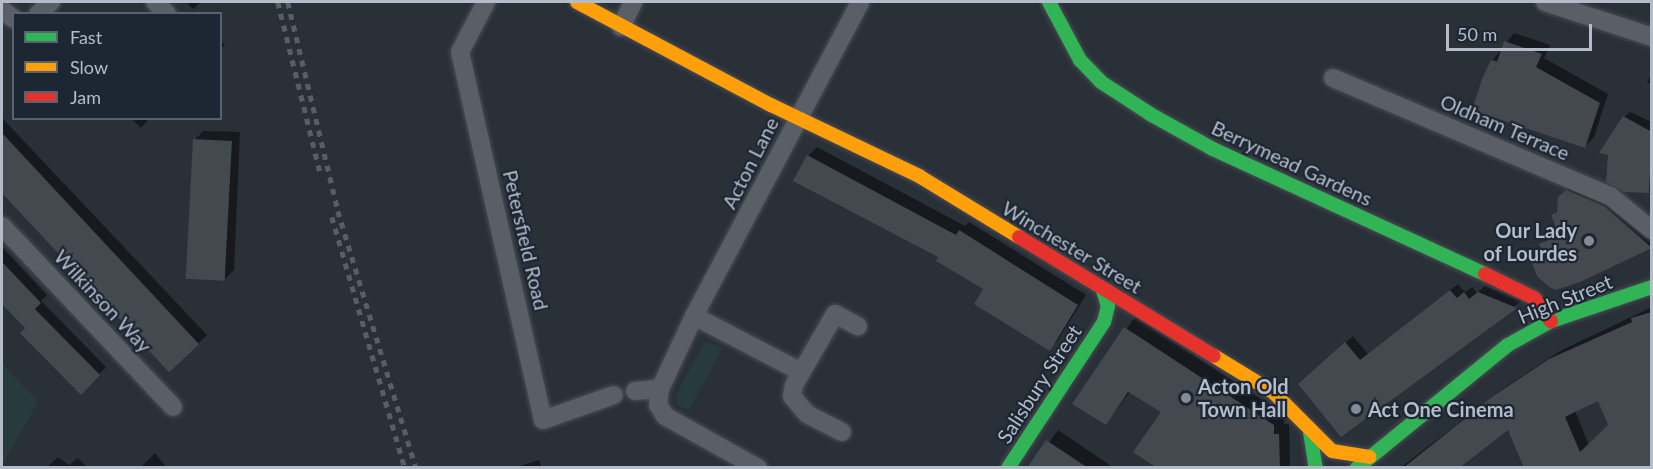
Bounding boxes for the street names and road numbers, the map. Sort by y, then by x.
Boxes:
street label: Oldham Terrace [1437,89,1573,165]
street label: Acton Lane [717,113,783,213]
street label: Berrymead Gardens [1208,115,1376,211]
street label: Petersfield Road [498,168,554,312]
street label: Winchester Street [998,196,1146,298]
street label: Wilkinson Way [49,244,157,358]
street label: High Street [1514,269,1616,329]
street label: Salisbury Street [992,320,1086,448]

